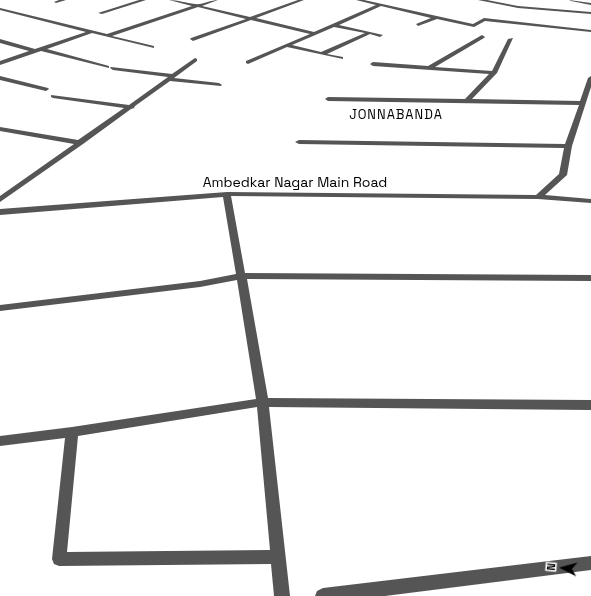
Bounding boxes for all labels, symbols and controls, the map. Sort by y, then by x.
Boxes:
district label: JONNABANDA [349,107,443,123]
street label: Ambedkar Nagar Main Road [203,175,387,191]
north arrow [543,548,583,588]
text: N [544,562,558,571]

